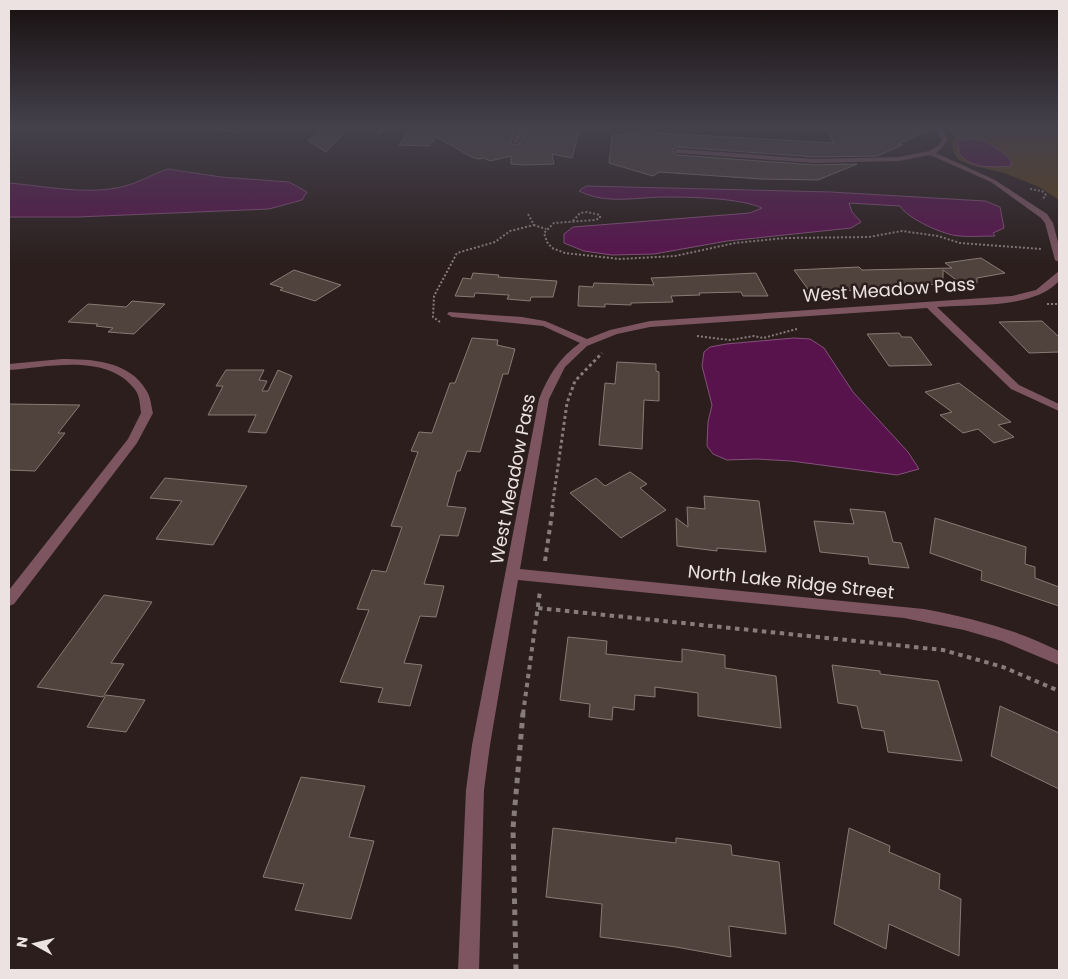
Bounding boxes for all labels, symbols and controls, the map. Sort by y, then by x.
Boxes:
street label: West Meadow Pass [802,271,976,308]
street label: West Meadow Pass [484,392,541,566]
street label: North Lake Ridge Street [687,558,895,605]
north arrow [10,919,60,969]
text: N [11,936,33,949]

